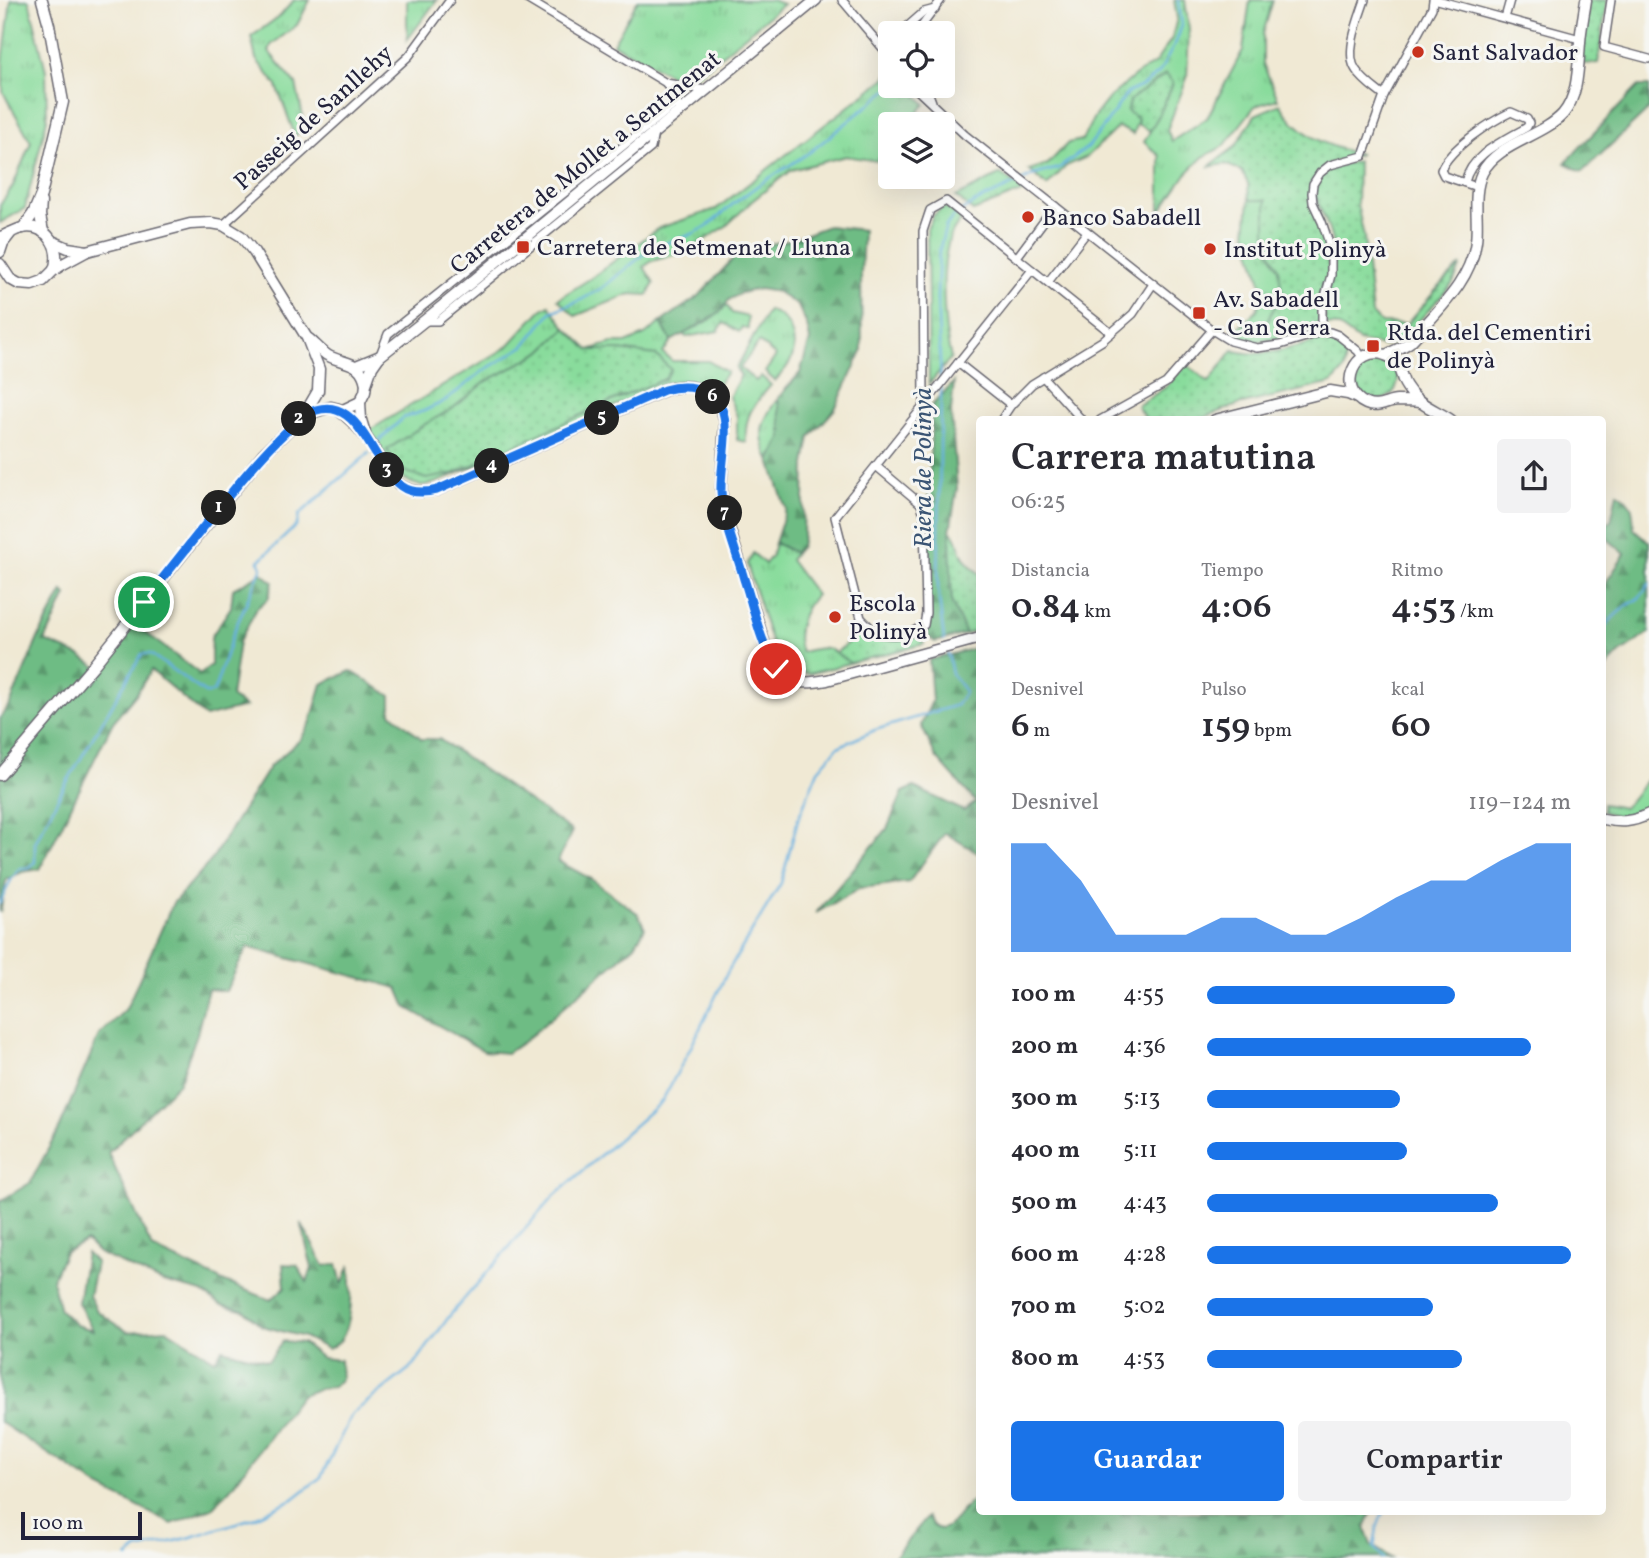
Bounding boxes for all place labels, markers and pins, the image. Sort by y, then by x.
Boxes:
place label: Sant Salvador [1432,37,1578,71]
marker: Sant Salvador [1410,44,1426,60]
place label: Banco Sabadell [1042,202,1201,236]
marker: Banco Sabadell [1020,209,1036,225]
place label: Carretera de Setmenat / Lluna [537,232,851,266]
place label: Institut Polinyà [1224,234,1387,268]
marker: Carretera de Setmenat / Lluna [515,239,531,255]
marker: Institut Polinyà [1202,241,1218,257]
place label: Av. Sabadell - Can Serra [1213,284,1339,346]
marker: Av. Sabadell - Can Serra [1191,305,1207,321]
place label: Rtda. del Cementiri de Polinyà [1387,317,1591,379]
marker: Rtda. del Cementiri de Polinyà [1365,338,1381,354]
pin: 6 [696,380,730,414]
pin: 5 [584,400,620,436]
pin: 2 [282,402,316,436]
pin: 4 [475,448,510,484]
pin: 3 [370,452,404,488]
pin: 1 [202,490,236,526]
pin: 7 [708,496,742,530]
pin [114,572,174,632]
place label: Escola Polinyà [849,588,928,650]
marker: Escola Polinyà [827,609,843,625]
pin [746,639,806,699]

